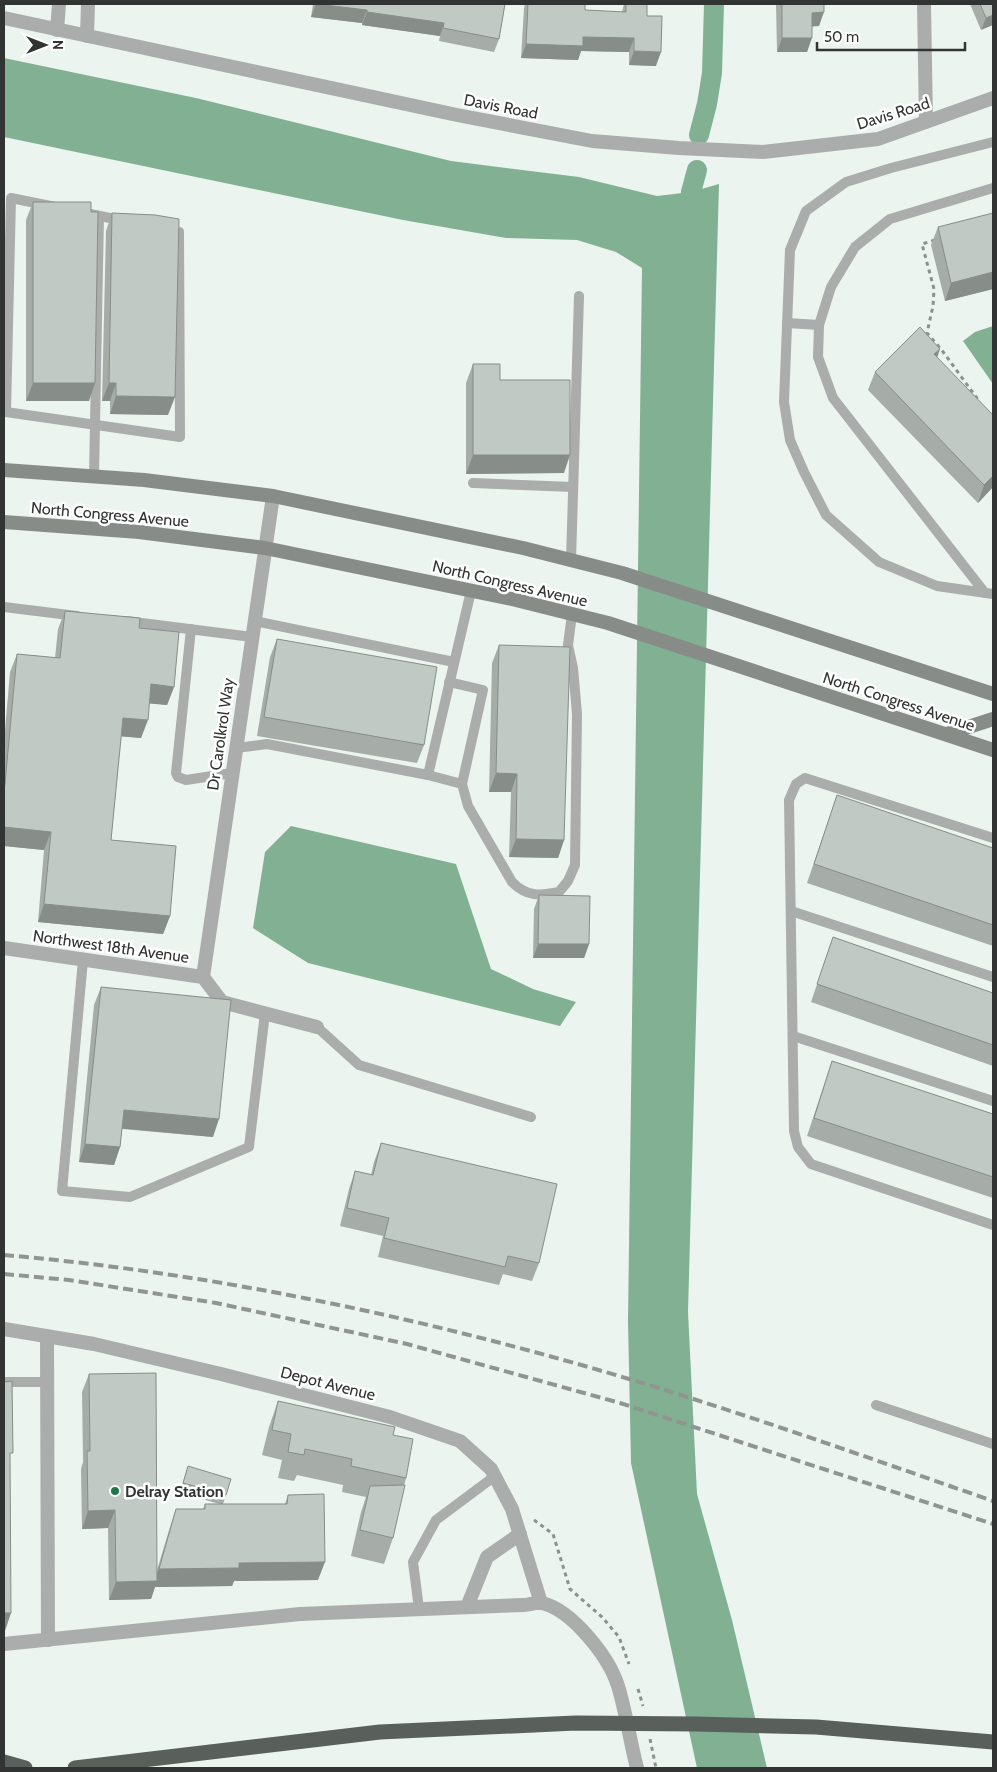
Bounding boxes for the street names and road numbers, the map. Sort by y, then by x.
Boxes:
street label: Davis Road [462,90,540,123]
street label: Davis Road [854,93,932,134]
street label: North Congress Avenue [30,498,190,531]
street label: North Congress Avenue [431,556,589,611]
street label: North Congress Avenue [821,668,977,735]
street label: Dr Carolkrol Way [203,677,238,791]
street label: Northwest 18th Avenue [32,926,190,967]
street label: Depot Avenue [278,1363,377,1404]

